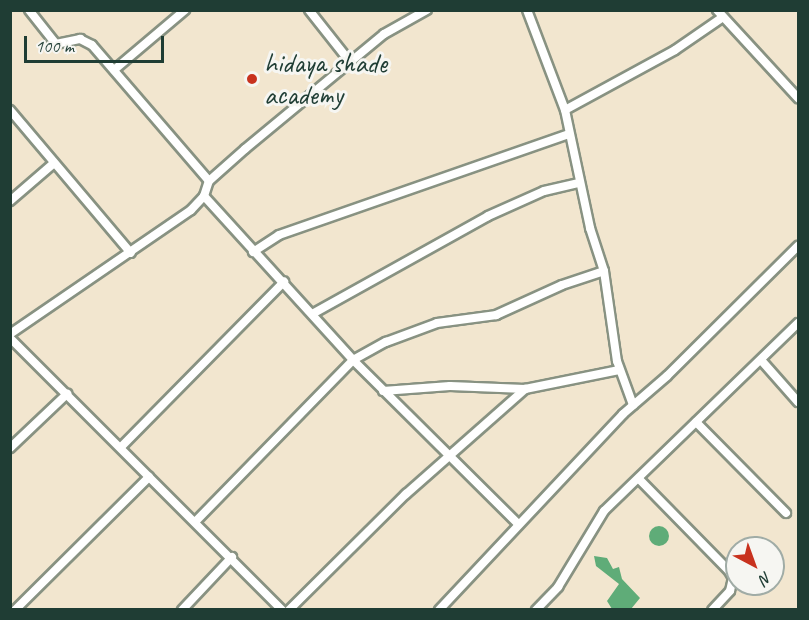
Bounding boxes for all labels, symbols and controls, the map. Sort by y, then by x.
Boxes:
scale bar [27,24,166,62]
text: 100 m [35,35,74,57]
place label: hidaya shade academy [264,46,387,112]
marker: hidaya shade academy [245,72,259,86]
north arrow [725,536,785,596]
text: N [755,567,776,589]

